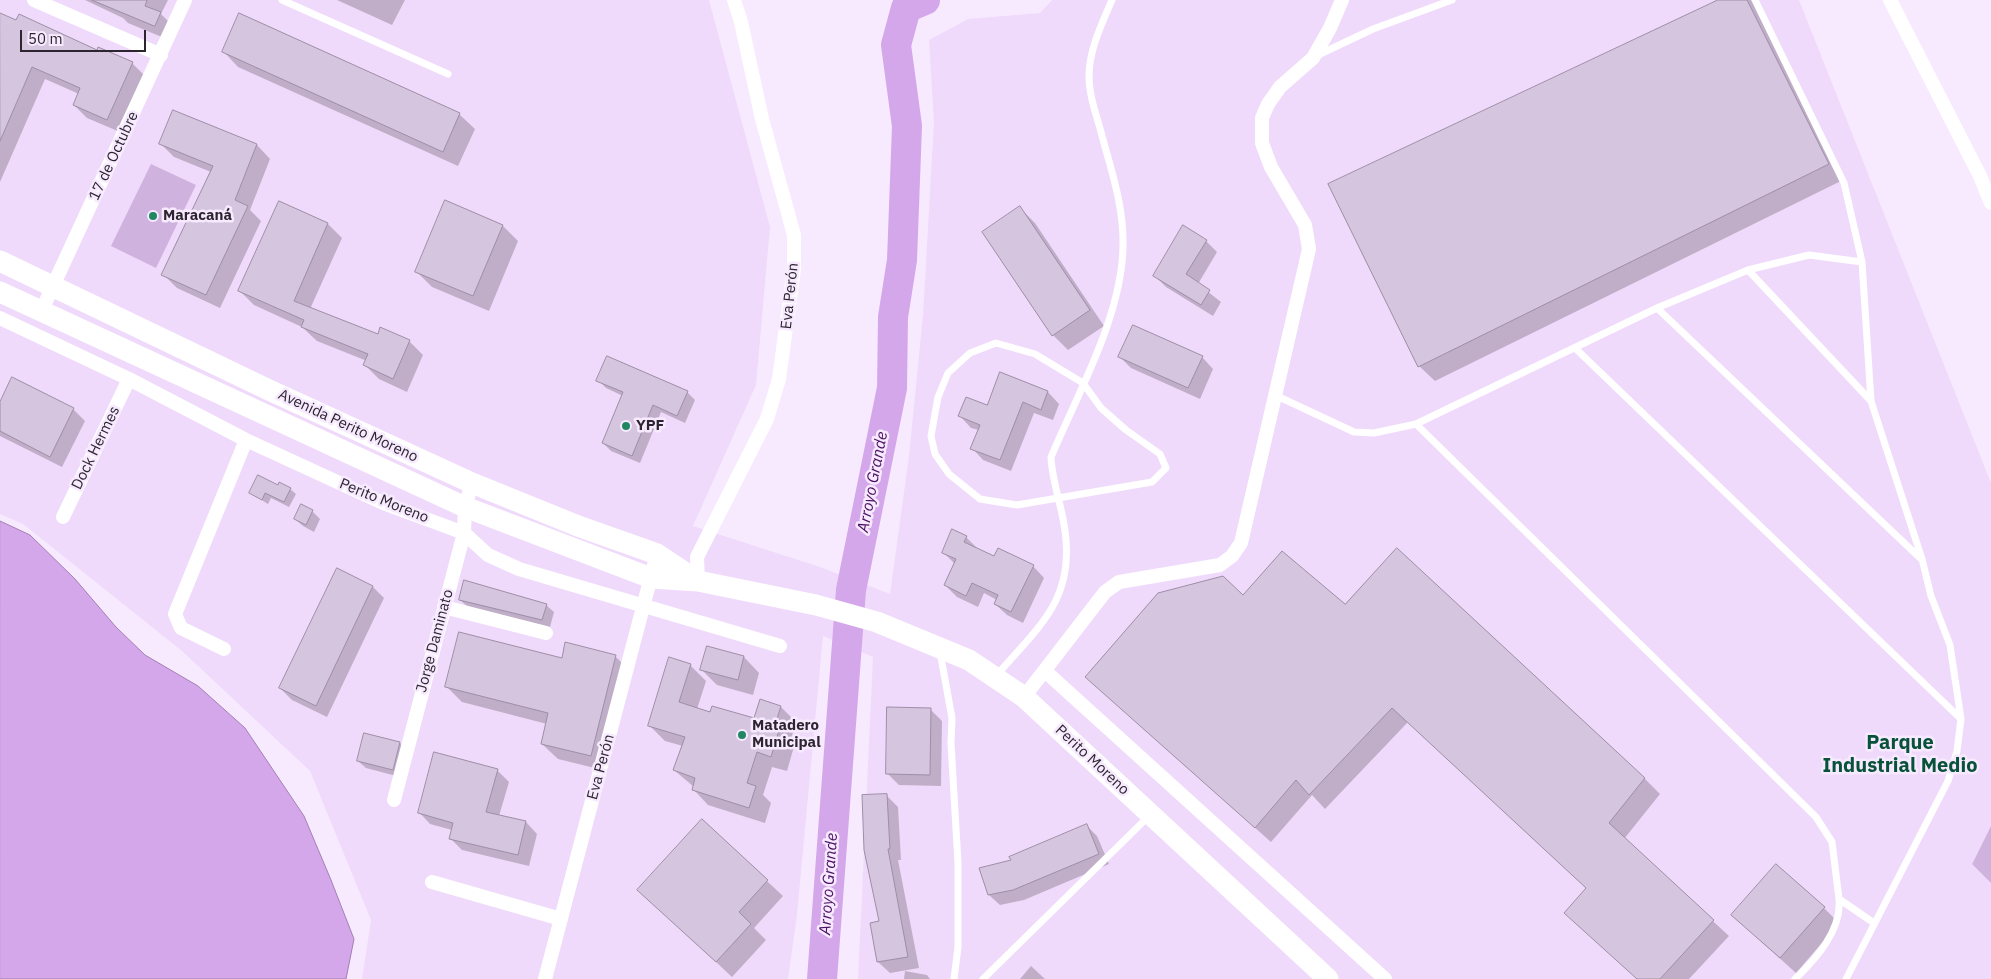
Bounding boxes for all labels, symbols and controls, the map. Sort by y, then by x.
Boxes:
scale bar [22,20,149,52]
text: 50 m [28,29,63,48]
street label: 17 de Octubre [85,109,143,203]
place label: Maracaná [163,207,232,225]
marker: Maracaná [147,210,159,222]
street label: Eva Perón [778,262,802,330]
street label: Avenida Perito Moreno [275,386,421,466]
street label: Dock Hermes [68,403,124,493]
place label: YPF [636,417,664,435]
marker: YPF [620,420,632,432]
water label: Arroyo Grande [854,430,892,534]
street label: Perito Moreno [337,475,431,527]
street label: Jorge Daminato [413,588,457,694]
place label: Matadero Municipal [752,717,821,752]
street label: Perito Moreno [1051,721,1133,799]
marker: Matadero Municipal [736,729,748,741]
district label: Parque Industrial Medio [1823,731,1977,778]
street label: Eva Perón [584,732,618,802]
water label: Arroyo Grande [816,832,842,936]

